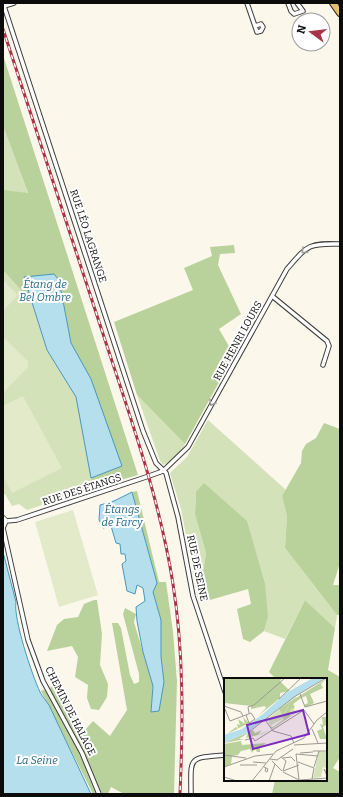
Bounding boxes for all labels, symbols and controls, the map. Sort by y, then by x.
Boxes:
north arrow [291,12,331,52]
text: N [294,23,309,35]
street label: RUE LÉO LAGRANGE [67,187,111,284]
one-way arrow [301,246,308,253]
water label: Étang de Bel Ombre [19,277,71,304]
street label: RUE HENRI LOURS [211,299,265,383]
one-way arrow [210,399,217,406]
street label: RUE DES ÉTANGS [40,470,123,508]
water label: Étangs de Farcy [101,502,144,529]
street label: RUE DE SEINE [184,534,210,602]
street label: CHEMIN DE HALAGE [42,664,98,758]
inset map [224,678,327,781]
water label: La Seine [16,754,58,767]

